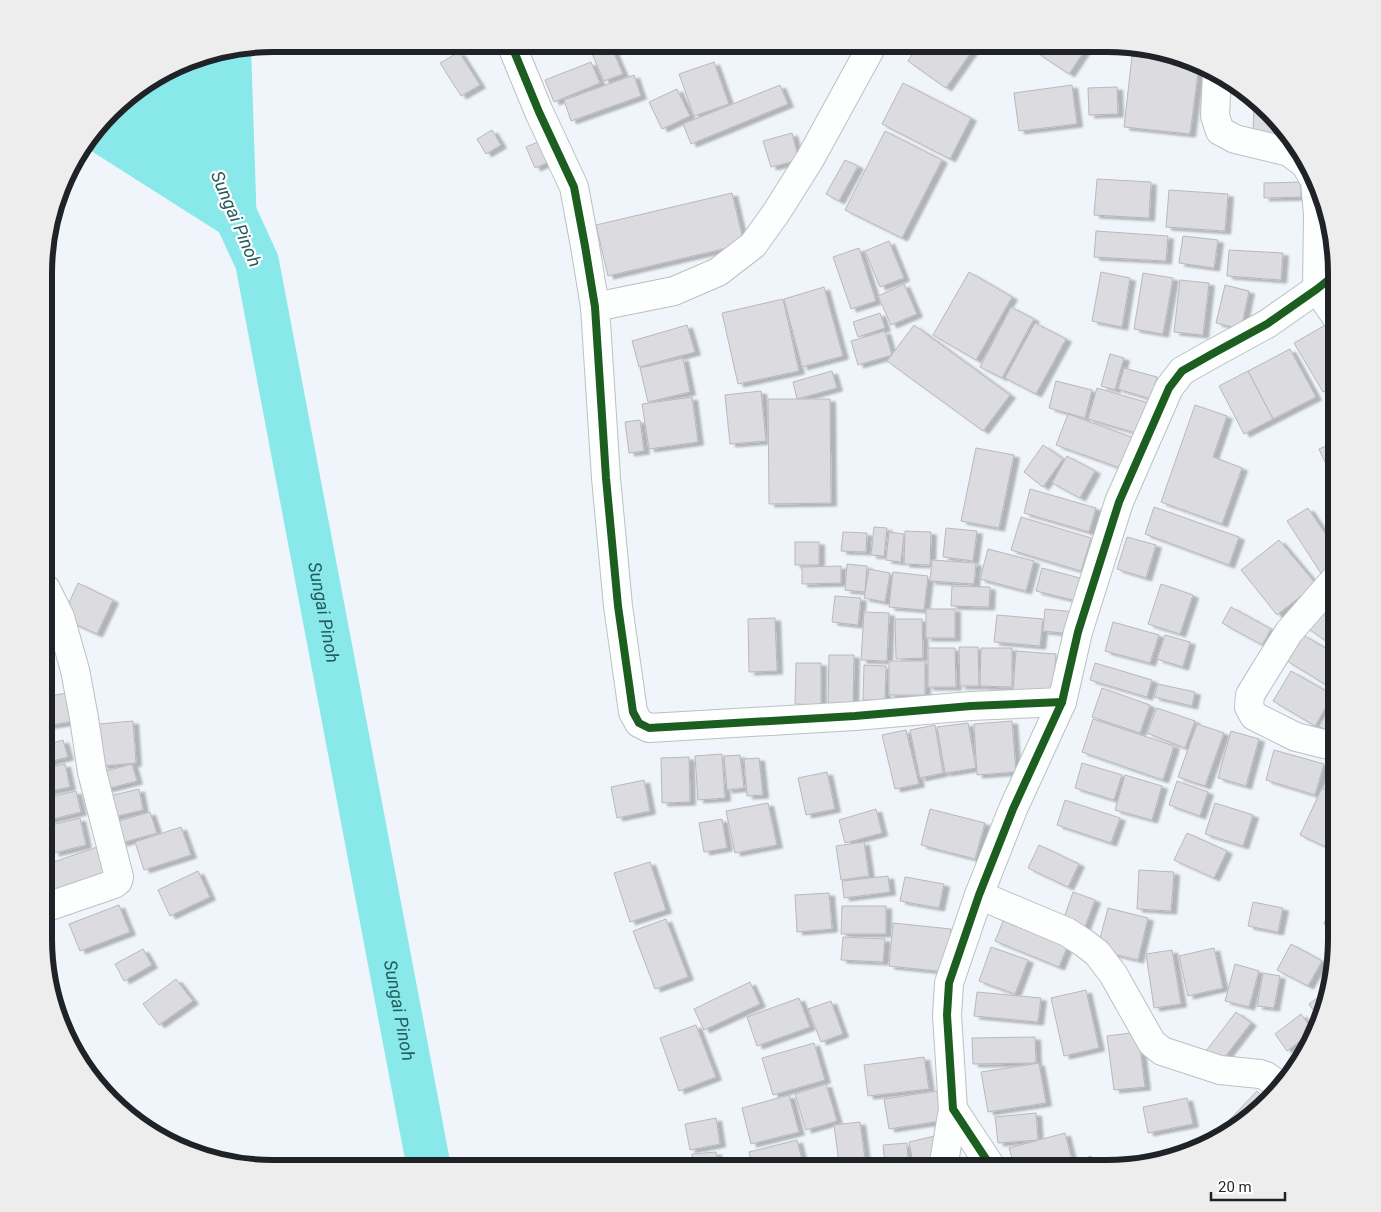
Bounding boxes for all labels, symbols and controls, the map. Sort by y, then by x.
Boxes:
water label: Sungai Pinoh [207,168,266,270]
water label: Sungai Pinoh [304,560,344,664]
water label: Sungai Pinoh [380,958,419,1062]
scale bar [1211,1170,1285,1202]
text: 20 m [1218,1178,1252,1196]

